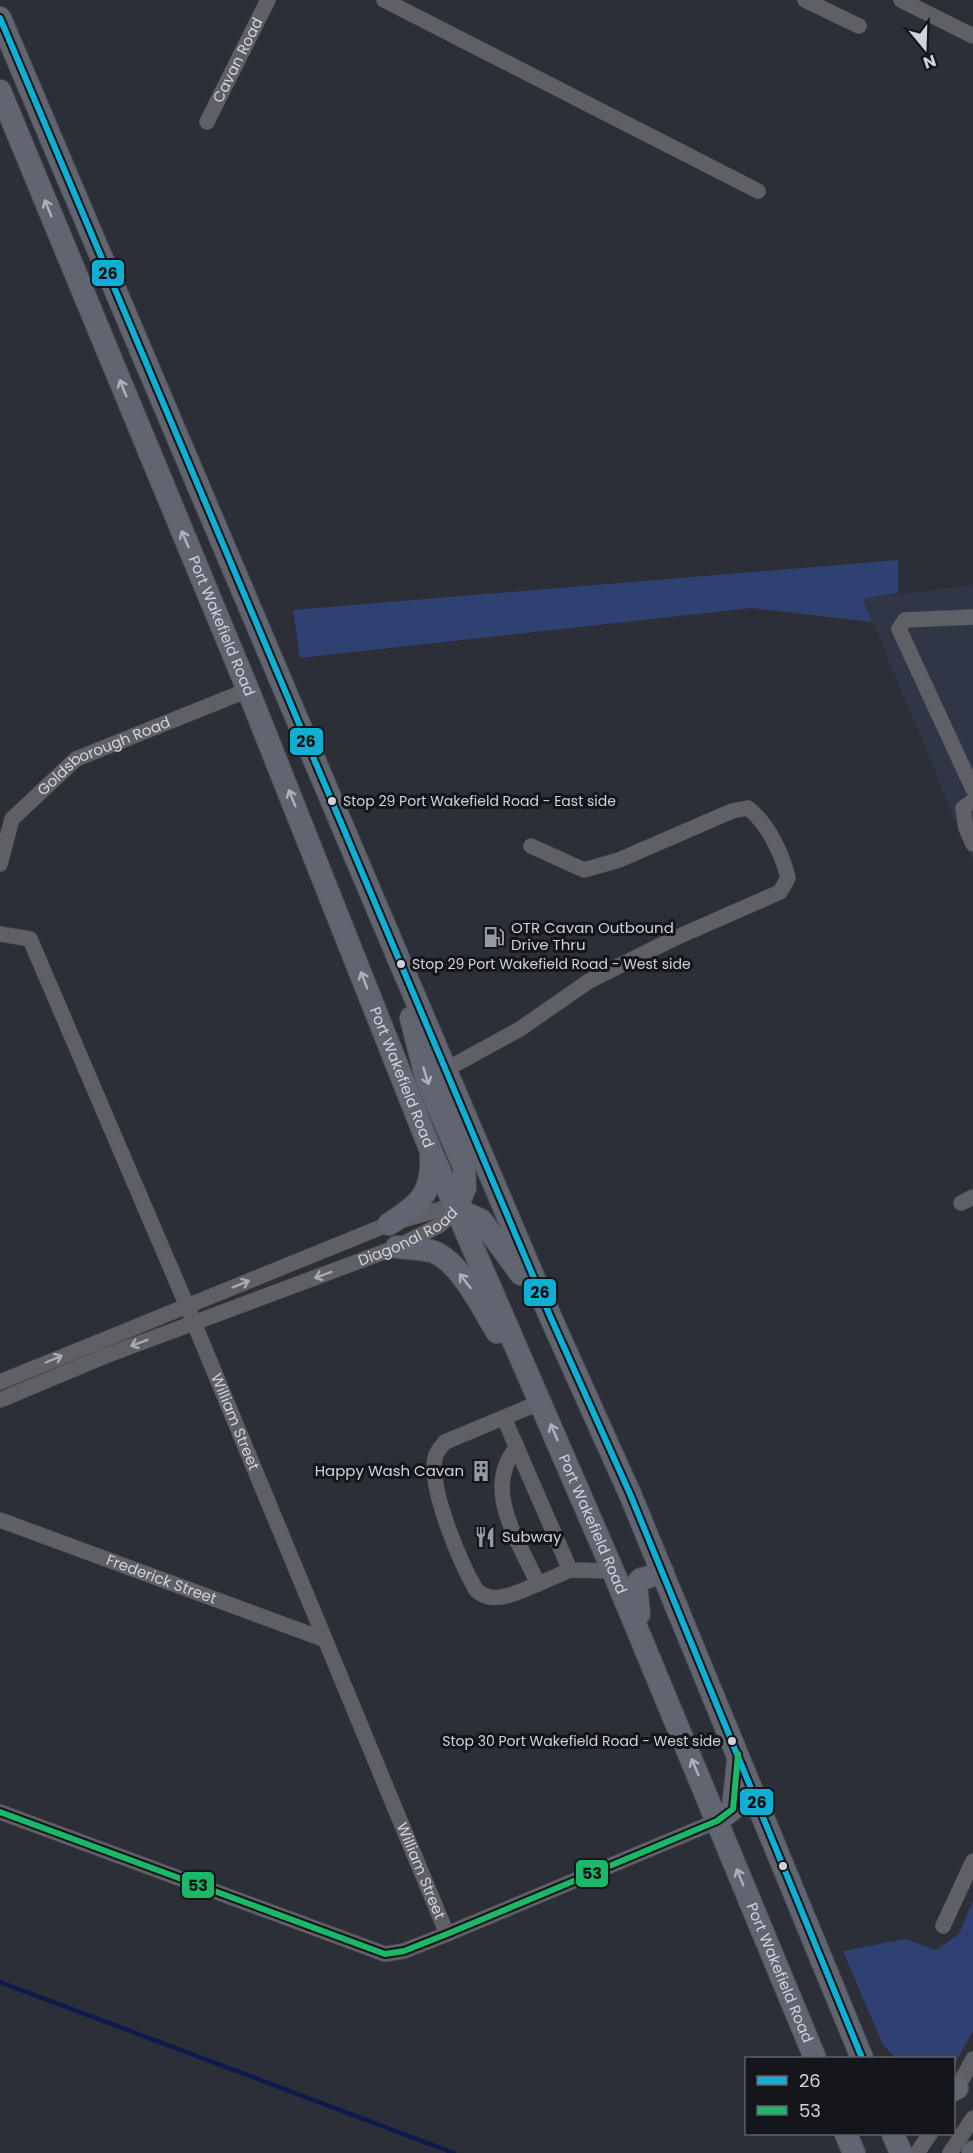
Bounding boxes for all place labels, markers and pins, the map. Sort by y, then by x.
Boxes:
place label: Stop 29 Port Wakefield Road - East side [343,791,616,811]
marker: Stop 29 Port Wakefield Road - East side [326,795,338,807]
place label: OTR Cavan Outbound Drive Thru [511,917,674,955]
fuel station icon: OTR Cavan Outbound Drive Thru [482,925,506,949]
place label: Stop 29 Port Wakefield Road - West side [412,954,691,974]
marker: Stop 29 Port Wakefield Road - West side [395,958,407,970]
building icon: Happy Wash Cavan [469,1459,493,1483]
place label: Happy Wash Cavan [315,1460,464,1481]
restaurant icon: Subway [473,1525,497,1549]
place label: Subway [502,1526,562,1547]
place label: Stop 30 Port Wakefield Road - West side [442,1731,721,1751]
marker: Stop 30 Port Wakefield Road - West side [726,1735,738,1747]
unlabelled marker [777,1860,789,1872]

